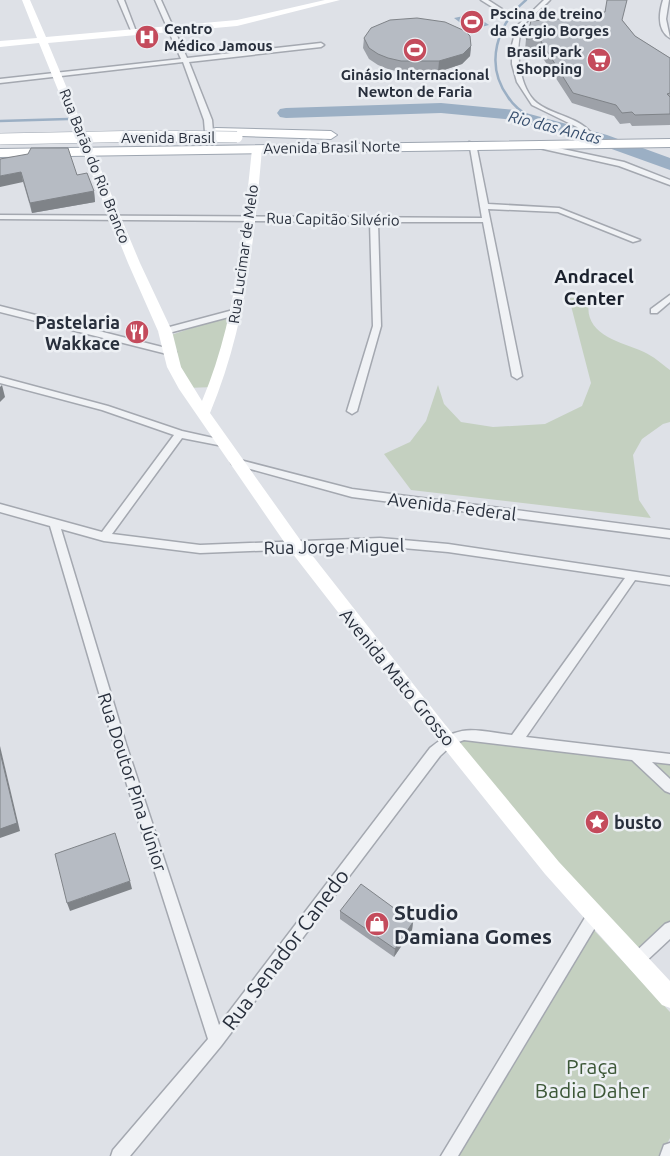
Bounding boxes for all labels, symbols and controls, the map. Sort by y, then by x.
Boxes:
place label: Pscina de treino da Sérgio Borges [490,5,609,39]
sports icon: Pscina de treino da Sérgio Borges [459,9,485,35]
place label: Centro Médico Jamous [164,20,273,54]
hospital icon: Centro Médico Jamous [134,24,160,50]
sports icon: Ginásio Internacional Newton de Faria [402,37,428,63]
place label: Brasil Park Shopping [507,43,583,77]
supermarket icon: Brasil Park Shopping [586,47,612,73]
place label: Ginásio Internacional Newton de Faria [341,66,490,100]
street label: Rua Barão do Rio Branco [56,86,134,246]
water label: Rio das Antas [507,107,603,147]
street label: Avenida Brasil [121,129,215,146]
street label: Avenida Brasil Norte [263,137,401,157]
street label: Rua Lucimar de Melo [225,183,261,325]
street label: Rua Capitão Silvério [266,209,400,229]
district label: Andracel Center [554,265,634,309]
place label: Pastelaria Wakkace [35,312,120,353]
restaurant icon: Pastelaria Wakkace [124,319,150,345]
street label: Avenida Federal [387,488,518,524]
street label: Rua Jorge Miguel [263,535,405,557]
street label: Avenida Mato Grosso [337,604,459,750]
street label: Rua Doutor Pina Júnior [95,690,171,874]
place icon: busto [584,809,610,835]
place label: busto [614,812,662,832]
street label: Rua Senador Canedo [217,864,353,1034]
place label: Studio Damiana Gomes [394,900,552,948]
shop icon: Studio Damiana Gomes [364,911,390,937]
park label: Praça Badia Daher [535,1054,649,1102]

